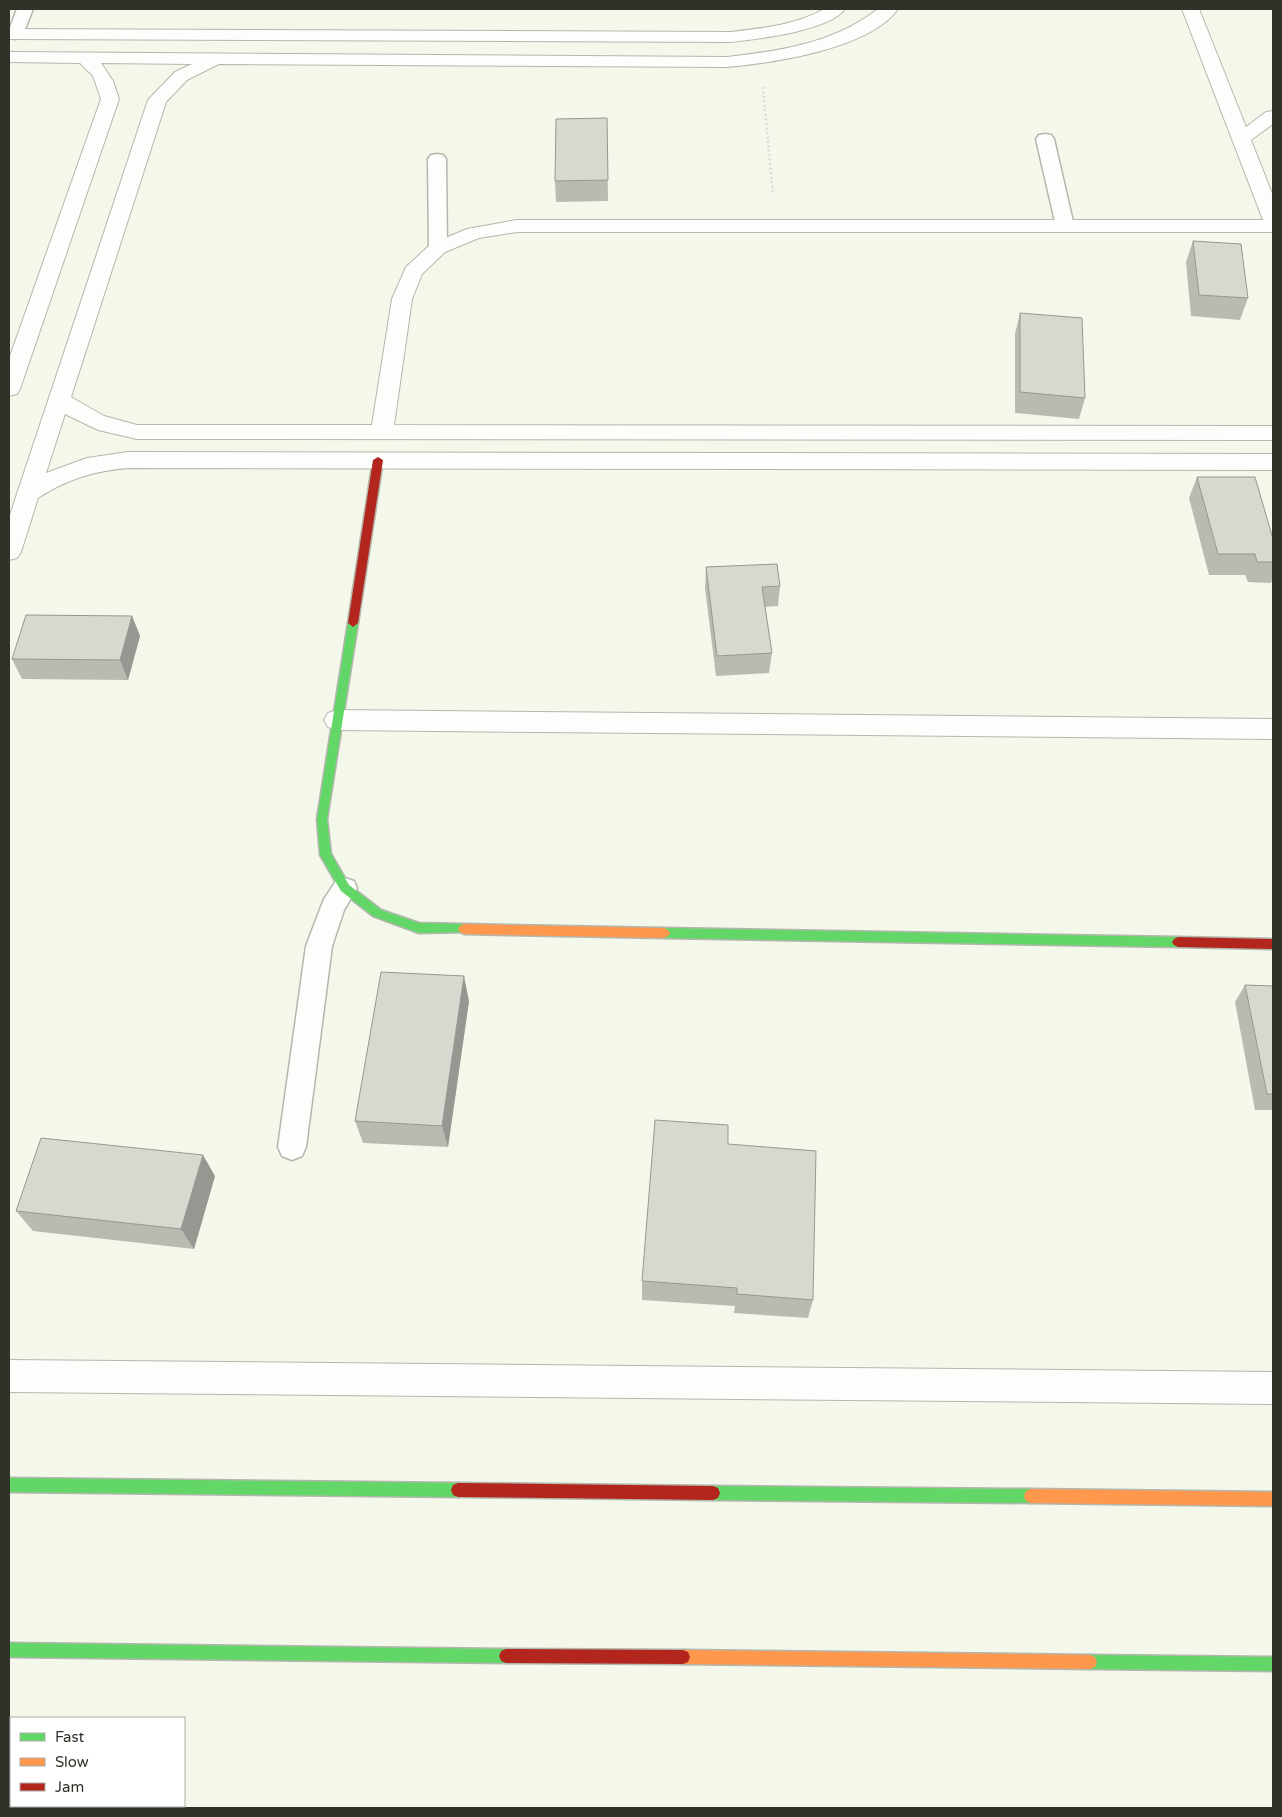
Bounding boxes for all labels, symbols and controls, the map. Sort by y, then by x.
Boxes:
legend [10,1717,185,1807]
text: Fast [55,1728,85,1746]
text: Slow [55,1753,89,1771]
text: Jam [55,1778,84,1796]

